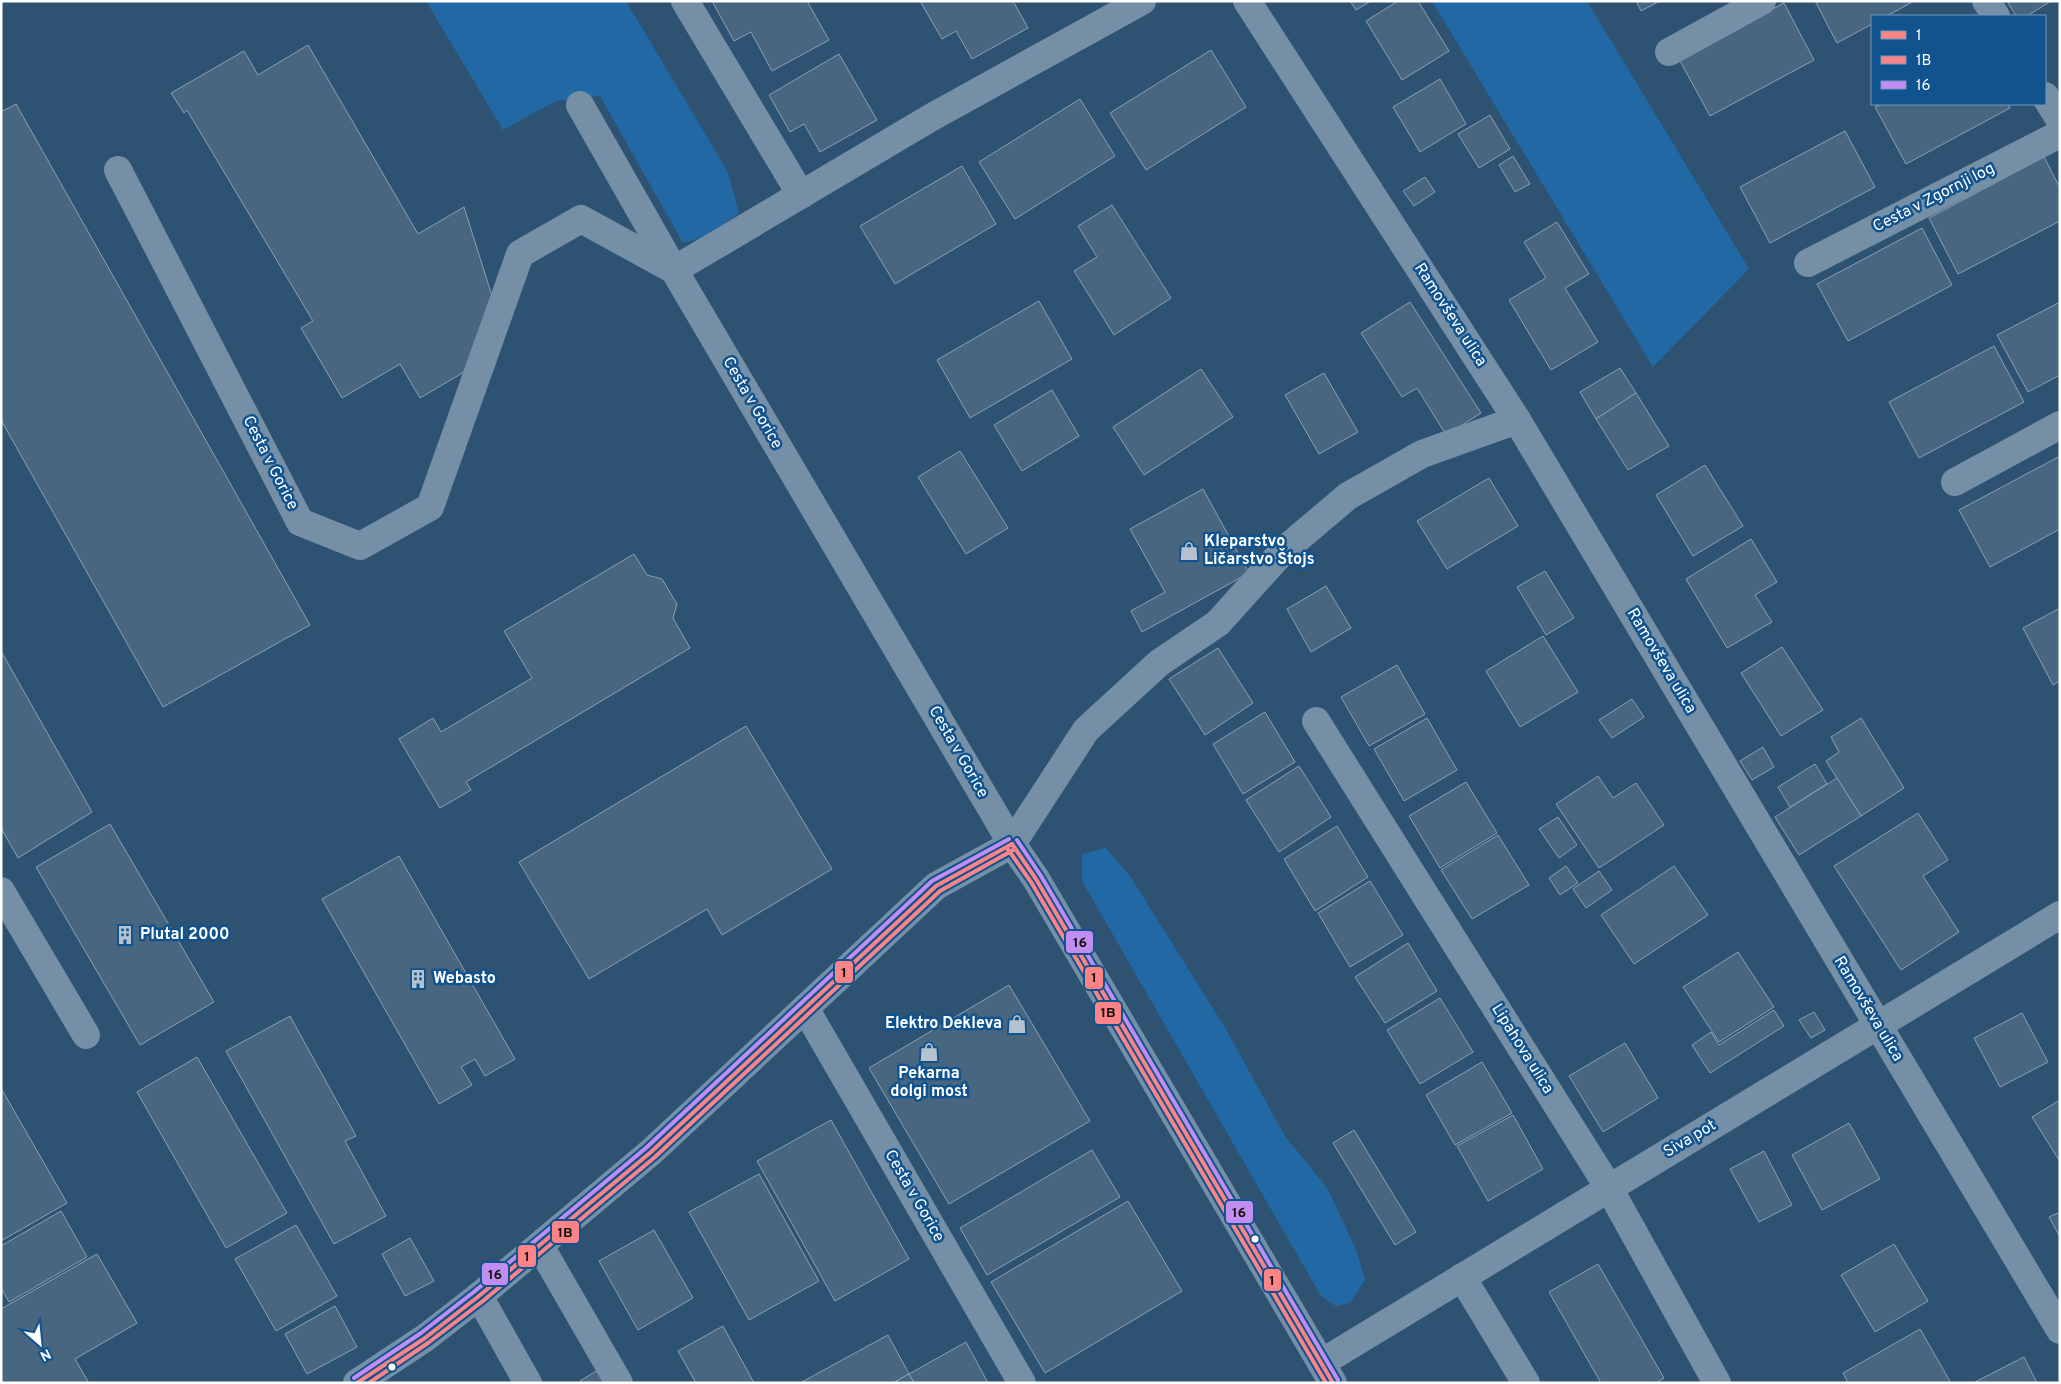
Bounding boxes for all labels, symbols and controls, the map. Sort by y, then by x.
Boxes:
legend [1871,15,2046,105]
text: 1 [1916,27,1922,46]
text: 1B [1916,52,1931,71]
text: 16 [1916,77,1931,96]
street label: Cesta v Zgornji log [1870,159,1998,237]
street label: Ramovševa ulica [1409,260,1491,370]
street label: Cesta v Gorice [718,353,786,453]
street label: Cesta v Gorice [238,413,302,513]
place label: Kleparstvo Ličarstvo Štojs [1204,532,1315,570]
shop icon: Kleparstvo Ličarstvo Štojs [1178,540,1200,562]
street label: Ramovševa ulica [1622,605,1700,717]
street label: Cesta v Gorice [924,702,992,802]
building icon: Plutal 2000 [114,924,136,946]
place label: Plutal 2000 [140,925,230,945]
line badge: 16 [1065,930,1094,954]
text: 16 [1073,935,1087,952]
street label: Ramovševa ulica [1829,953,1907,1065]
line badge: 1 [834,960,854,984]
text: 1 [841,965,847,982]
line badge: 1 [1084,966,1104,990]
building icon: Webasto [407,968,429,990]
place label: Webasto [433,969,496,989]
text: 1 [1091,970,1097,987]
street label: Lipahova ulica [1486,1000,1558,1098]
line badge: 1B [1094,1001,1122,1025]
text: 1B [1100,1005,1116,1022]
shop icon: Elektro Dekleva [1006,1013,1028,1035]
place label: Elektro Dekleva [885,1014,1002,1034]
shop icon: Pekarna dolgi most [918,1041,940,1063]
place label: Pekarna dolgi most [890,1064,968,1102]
street label: Siva pot [1660,1116,1720,1162]
street label: Cesta v Gorice [880,1146,948,1246]
line badge: 16 [1225,1200,1254,1224]
text: 16 [1232,1205,1246,1222]
line badge: 1B [551,1220,580,1244]
text: 1B [557,1225,573,1242]
unlabelled marker [1250,1234,1260,1244]
line badge: 1 [517,1244,537,1268]
text: 1 [524,1249,530,1266]
line badge: 16 [481,1262,509,1286]
text: 16 [488,1267,502,1284]
line badge: 1 [1263,1268,1282,1292]
text: 1 [1269,1273,1275,1290]
north arrow [15,1319,65,1369]
text: N [37,1344,54,1364]
unlabelled marker [387,1362,397,1372]

